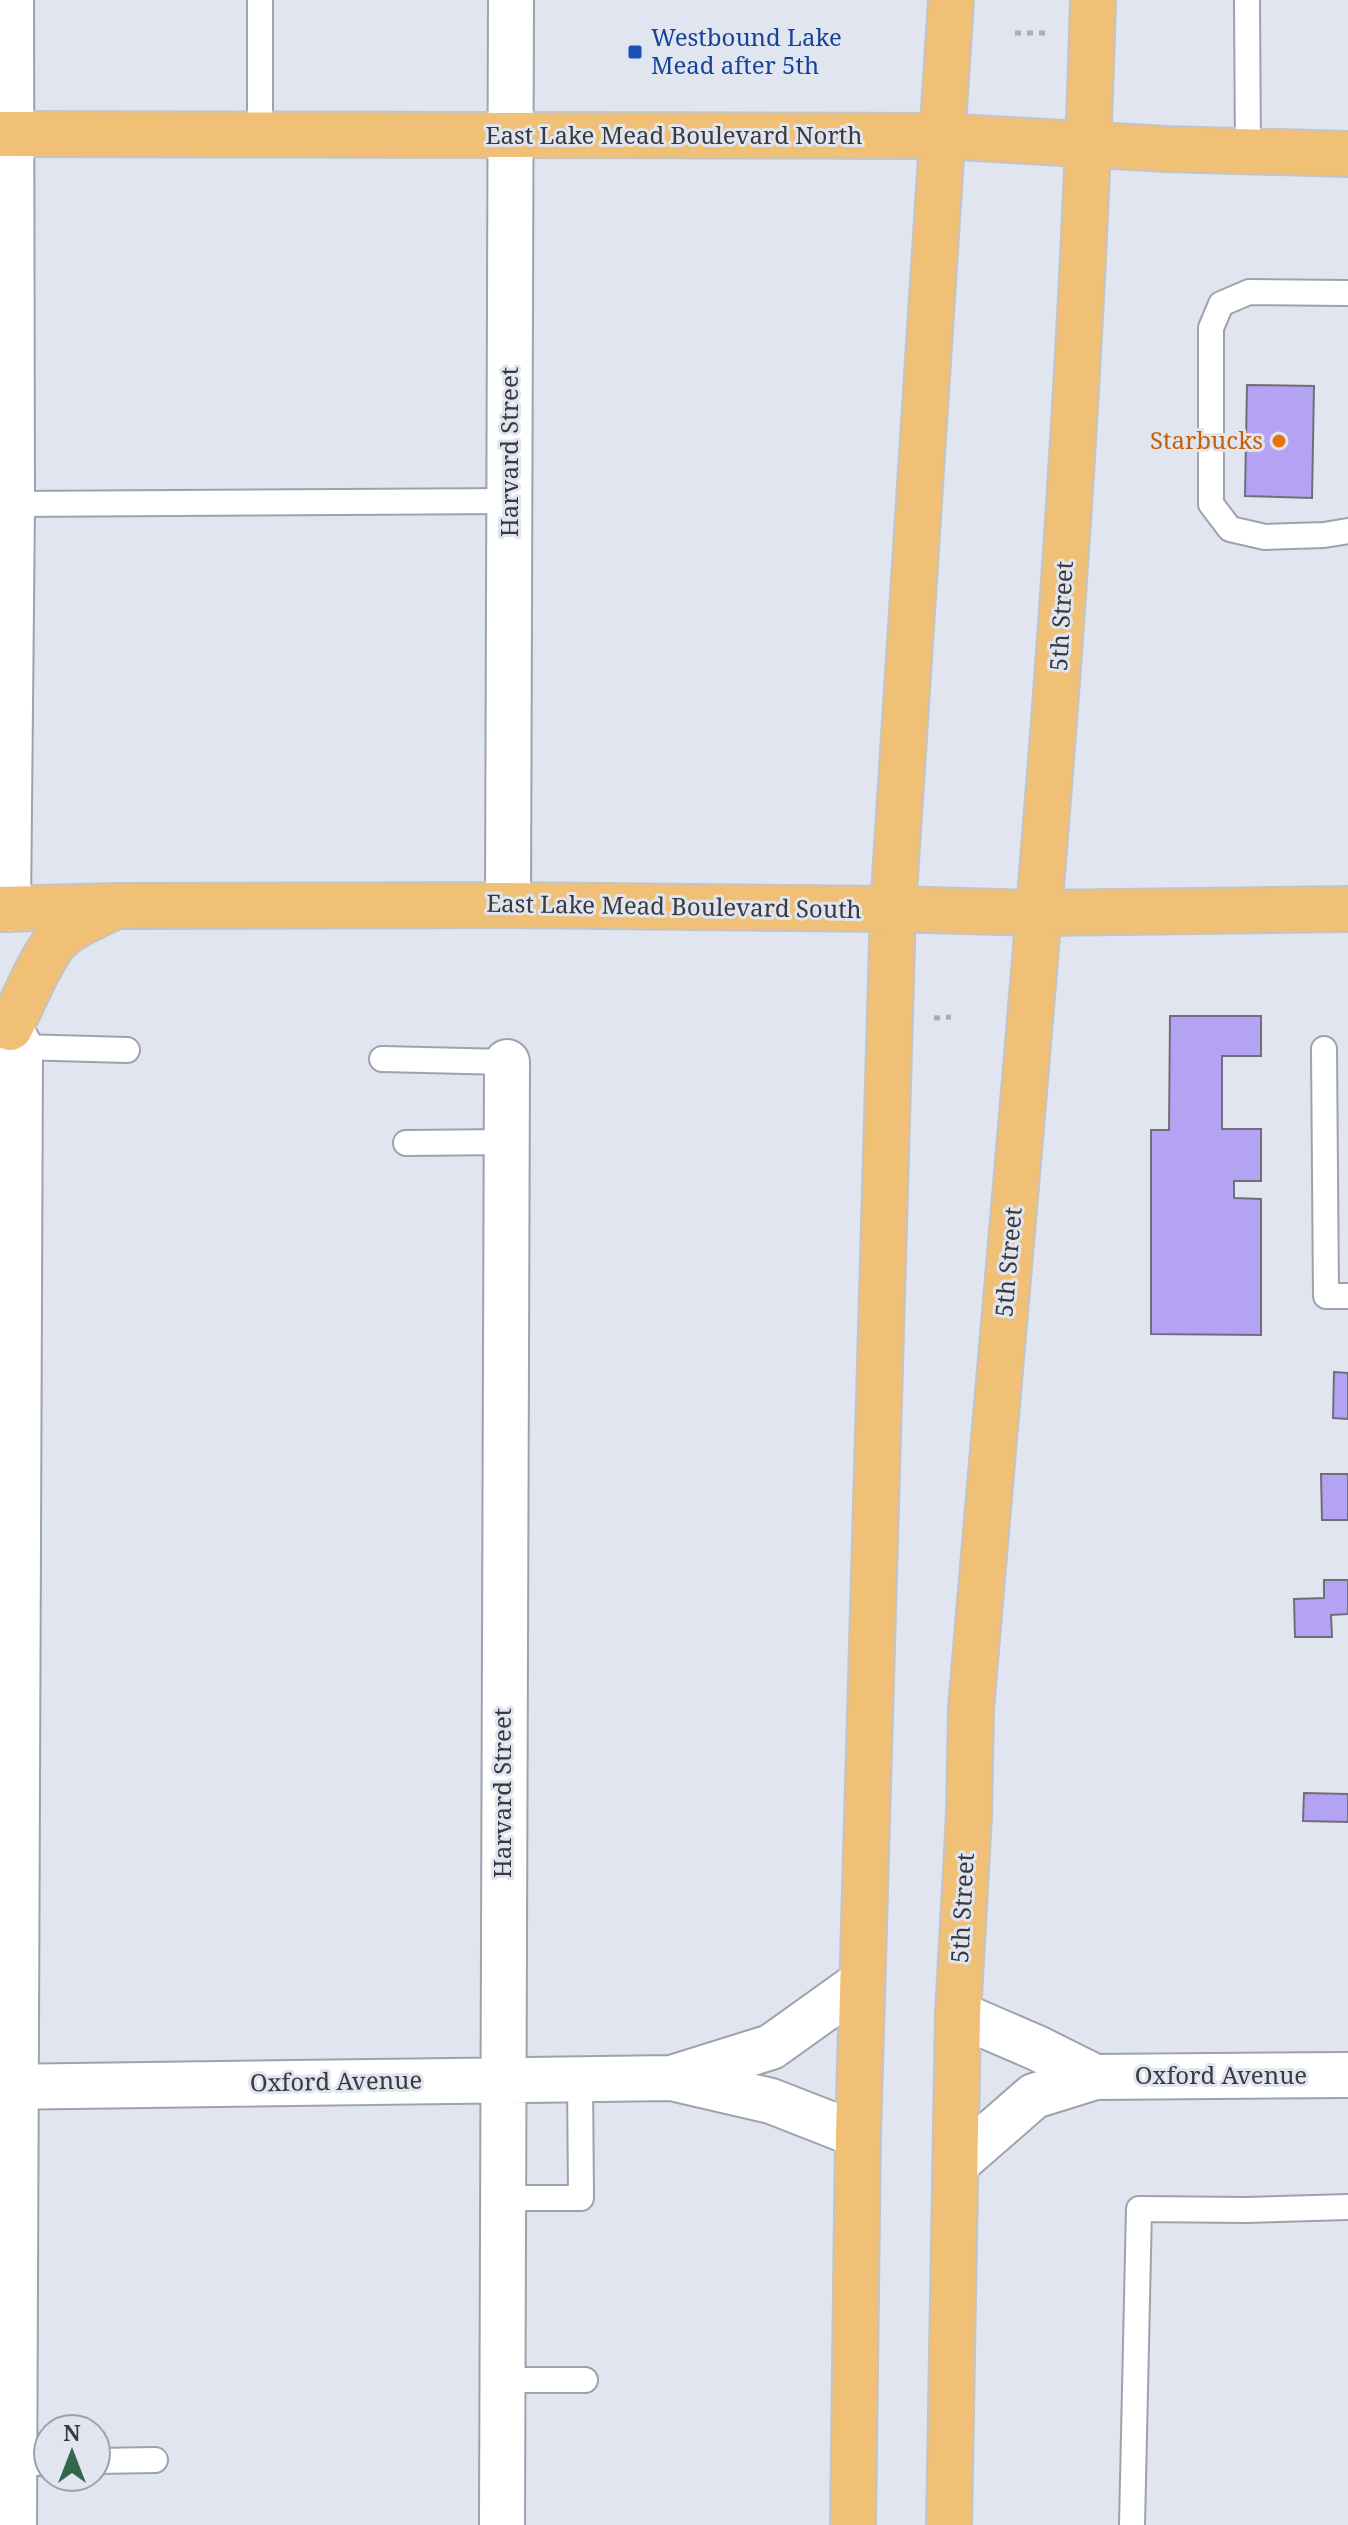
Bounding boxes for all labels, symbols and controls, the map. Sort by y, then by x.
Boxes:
place label: Westbound Lake Mead after 5th [651,20,842,81]
marker: Westbound Lake Mead after 5th [626,43,644,61]
street label: East Lake Mead Boulevard North [486,118,862,151]
street label: Harvard Street [492,367,525,537]
place label: Starbucks [1150,423,1263,456]
marker: Starbucks [1270,432,1288,450]
street label: 5th Street [1041,560,1080,672]
street label: East Lake Mead Boulevard South [486,886,862,925]
street label: 5th Street [986,1206,1029,1318]
street label: Harvard Street [485,1708,518,1878]
street label: 5th Street [942,1852,981,1964]
street label: Oxford Avenue [1135,2058,1307,2091]
street label: Oxford Avenue [249,2062,422,2099]
north arrow [32,2413,112,2493]
text: N [63,2417,81,2447]

